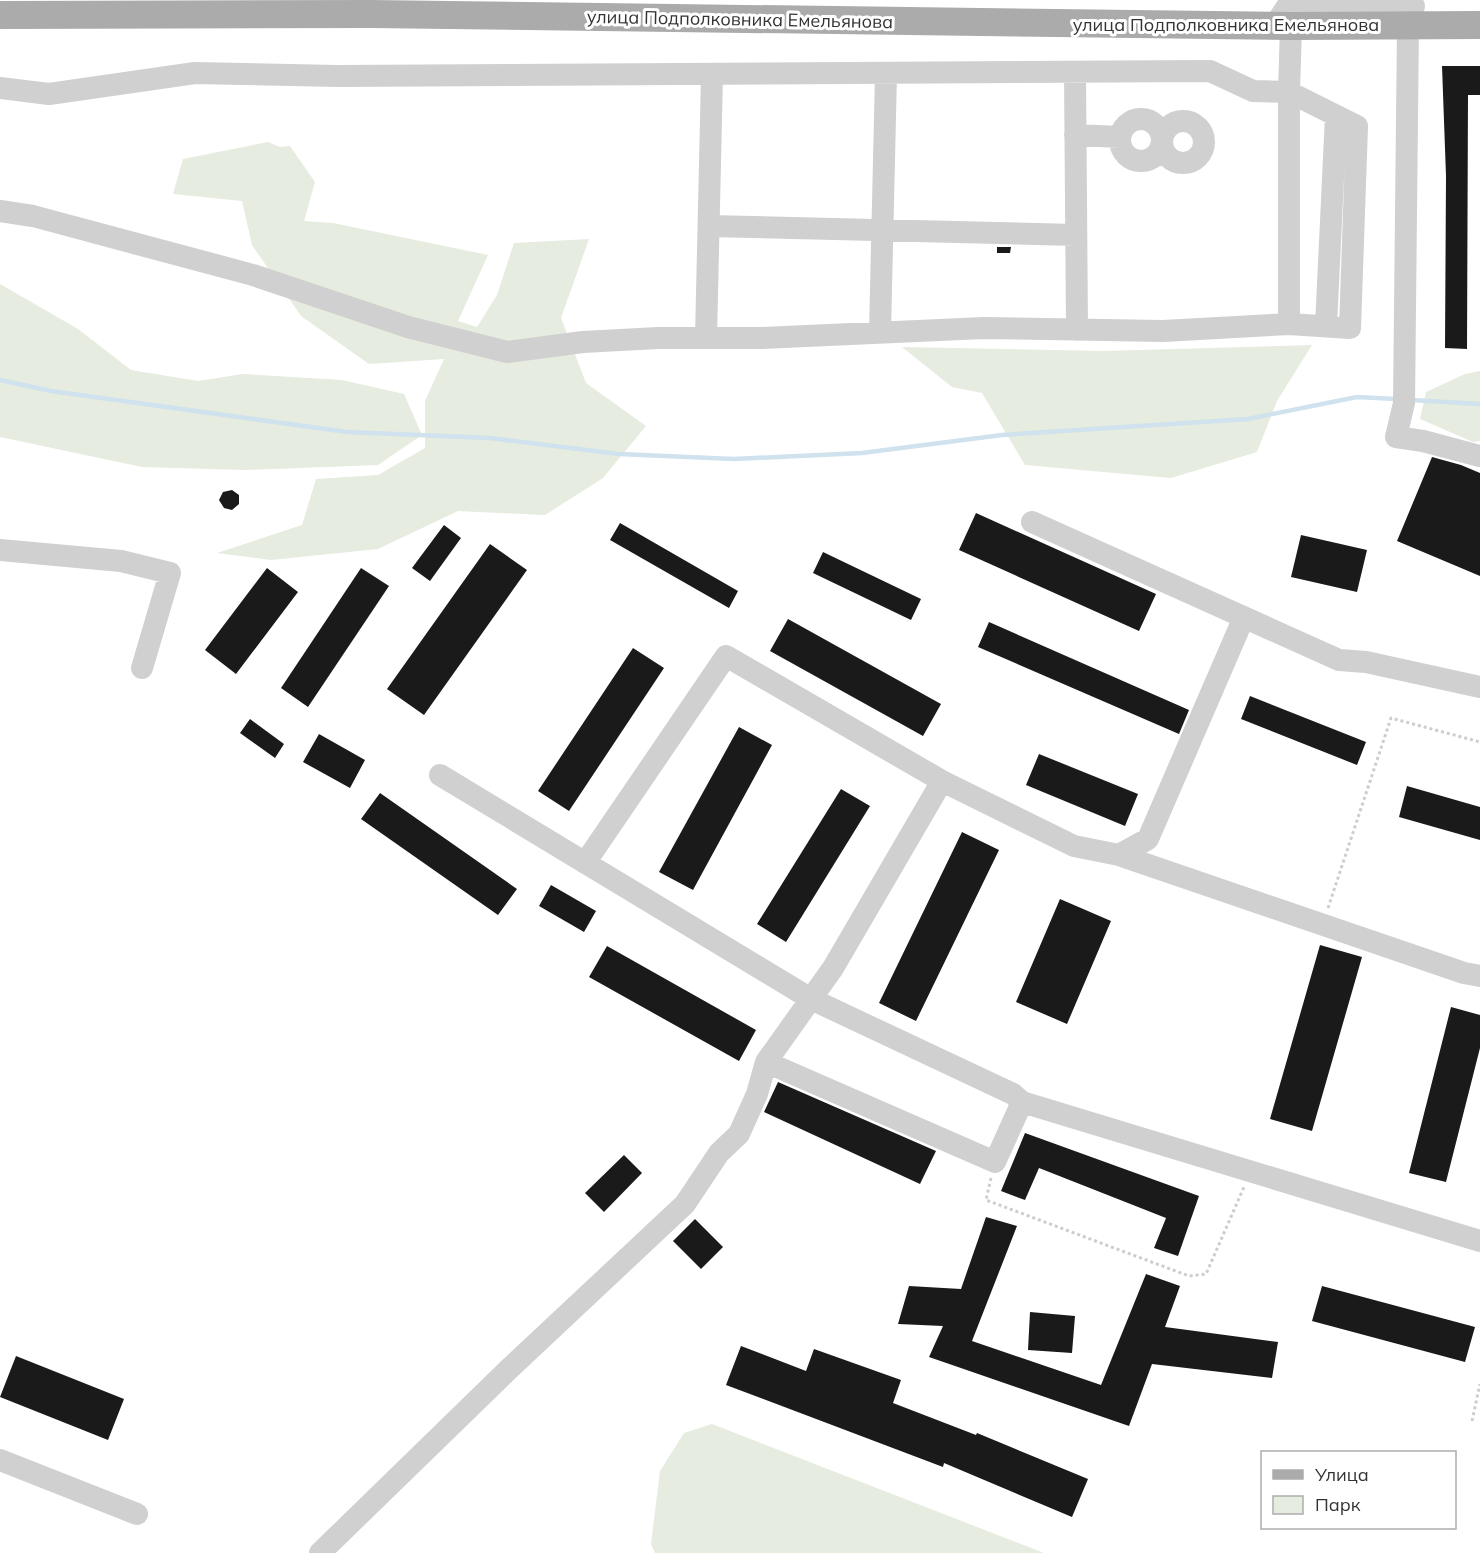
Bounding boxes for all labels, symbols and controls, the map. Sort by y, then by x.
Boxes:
street label: улица Подполковника Емельянова [587,5,893,33]
street label: улица Подполковника Емельянова [1073,13,1379,36]
legend [1261,1451,1456,1529]
text: Улица [1314,1463,1369,1486]
text: Парк [1315,1493,1361,1516]

